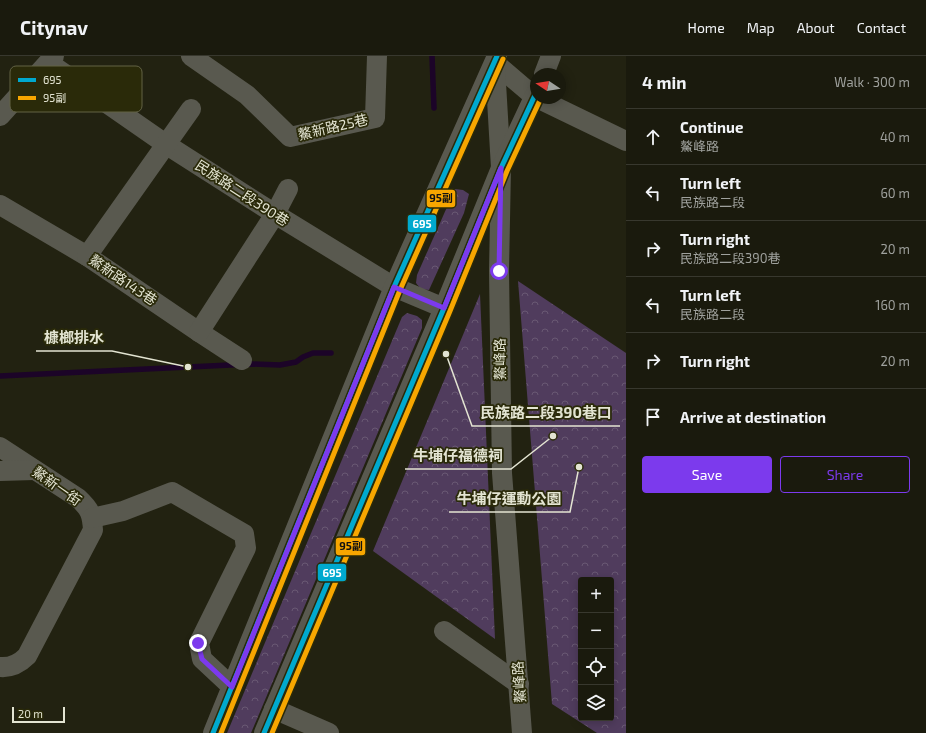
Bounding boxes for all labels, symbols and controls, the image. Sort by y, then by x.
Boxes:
text: Citynav [20,16,88,39]
text: Home [688,19,725,36]
text: Map [747,19,775,36]
text: About [797,19,835,36]
text: Contact [857,19,906,36]
legend [10,66,142,112]
north arrow [530,68,566,104]
text: 4 min [642,72,686,92]
text: 695 [43,73,62,86]
text: Walk · 300 m [834,74,910,90]
text: 95副 [43,91,66,104]
street label: 鰲新路25巷 [296,110,370,143]
text: Continue [680,118,743,136]
icon: ahead [642,126,664,148]
text: 40 m [880,129,910,145]
text: 鰲峰路 [680,138,719,154]
street label: 民族路二段390巷 [192,156,292,229]
text: Turn left [680,174,741,192]
icon: left [642,182,664,204]
text: 60 m [880,185,910,201]
line badge: 95副 [426,189,456,208]
text: 95副 [429,191,453,204]
text: 民族路二段 [680,194,745,210]
line badge: 695 [407,214,437,233]
text: 695 [412,217,432,230]
text: Turn right [680,230,750,248]
icon: right [642,238,664,260]
text: 20 m [881,241,910,257]
text: 民族路二段390巷 [680,250,781,266]
street label: 鰲新路143巷 [86,251,160,308]
route start [490,262,508,280]
text: Turn left [680,286,741,304]
icon: left [642,294,664,316]
text: 160 m [875,297,910,313]
text: 民族路二段 [680,306,745,322]
callout: 槺榔排水 [36,324,112,351]
text: 槺榔排水 [44,328,104,346]
street label: 鰲峰路 [491,338,508,380]
icon: right [642,350,664,372]
text: Turn right [680,352,750,370]
text: 20 m [881,353,910,369]
callout: 民族路二段390巷口 [472,399,620,426]
text: 民族路二段390巷口 [480,403,612,421]
icon: arrive [642,406,664,428]
text: Arrive at destination [680,408,826,426]
callout: 牛埔仔福德祠 [405,442,511,469]
text: 牛埔仔福德祠 [413,446,503,464]
button: Save [642,456,772,493]
button: Share [780,456,910,493]
street label: 鰲新一街 [29,463,85,509]
callout: 牛埔仔運動公園 [449,485,570,512]
text: 牛埔仔運動公園 [456,489,562,507]
line badge: 95副 [335,537,366,556]
text: 95副 [339,539,363,552]
line badge: 695 [317,563,347,582]
text: 695 [322,566,342,579]
map controls [578,577,614,721]
button: + [578,577,614,613]
button: − [578,613,614,649]
route end [189,634,207,652]
button: locate [578,649,614,685]
street label: 鰲峰路 [509,660,528,704]
button: layers [578,685,614,721]
scale bar [12,705,65,724]
text: 20 m [18,707,43,720]

